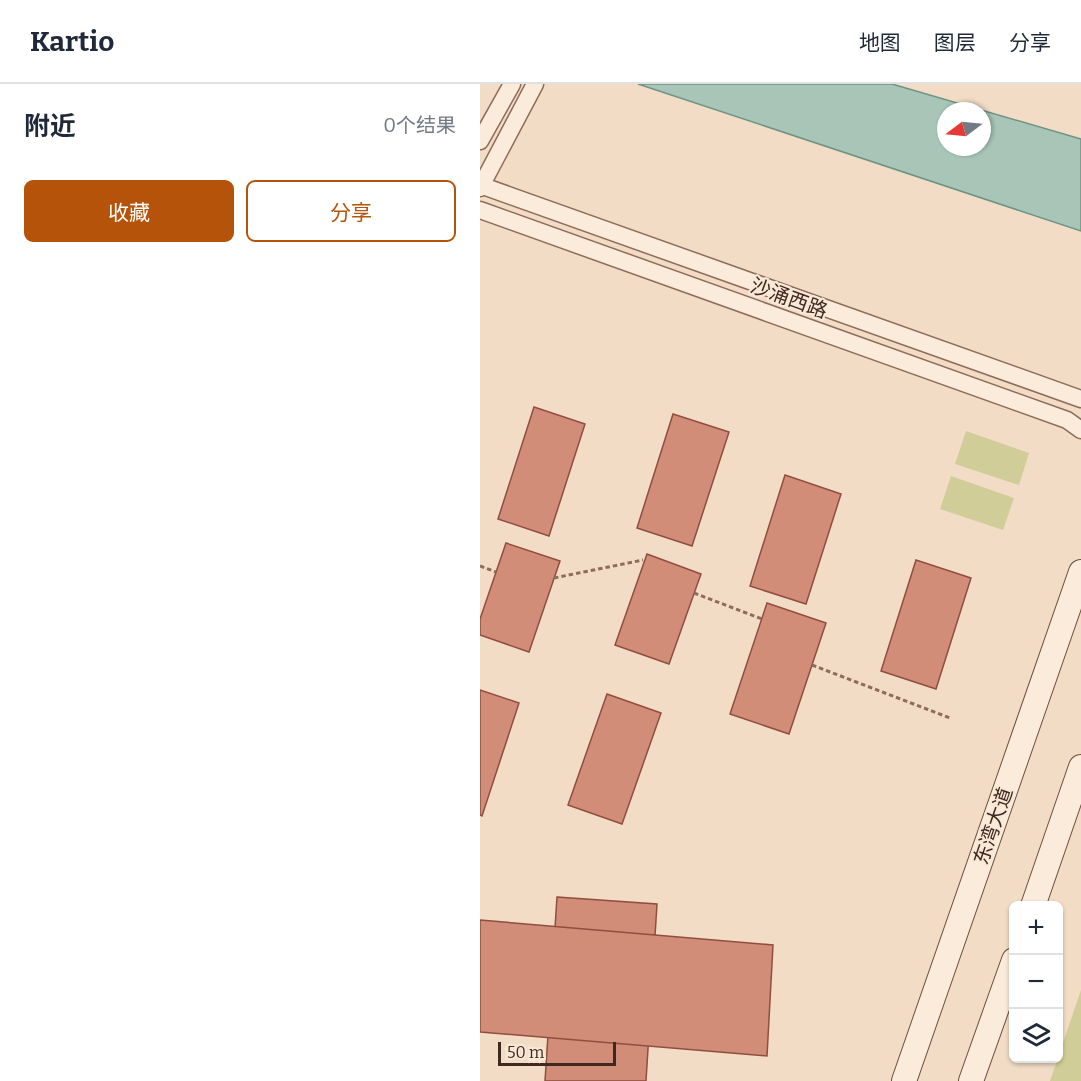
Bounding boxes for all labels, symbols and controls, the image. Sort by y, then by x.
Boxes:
text: Kartio [30,25,114,58]
text: 地图 [859,30,901,56]
text: 图层 [934,30,976,56]
text: 分享 [1009,30,1051,56]
north arrow [937,102,991,156]
text: 附近 [24,111,76,142]
text: 0个结果 [383,113,456,137]
button: 收藏 [24,180,234,242]
button: 分享 [246,180,456,242]
street label: 沙涌西路 [747,273,831,323]
street label: 东湾大道 [969,784,1017,868]
map controls [1009,901,1063,1063]
button: + [1009,901,1063,955]
button: − [1009,955,1063,1009]
button: layers [1009,1009,1063,1063]
scale bar [498,1039,616,1066]
text: 50 m [507,1043,544,1062]

